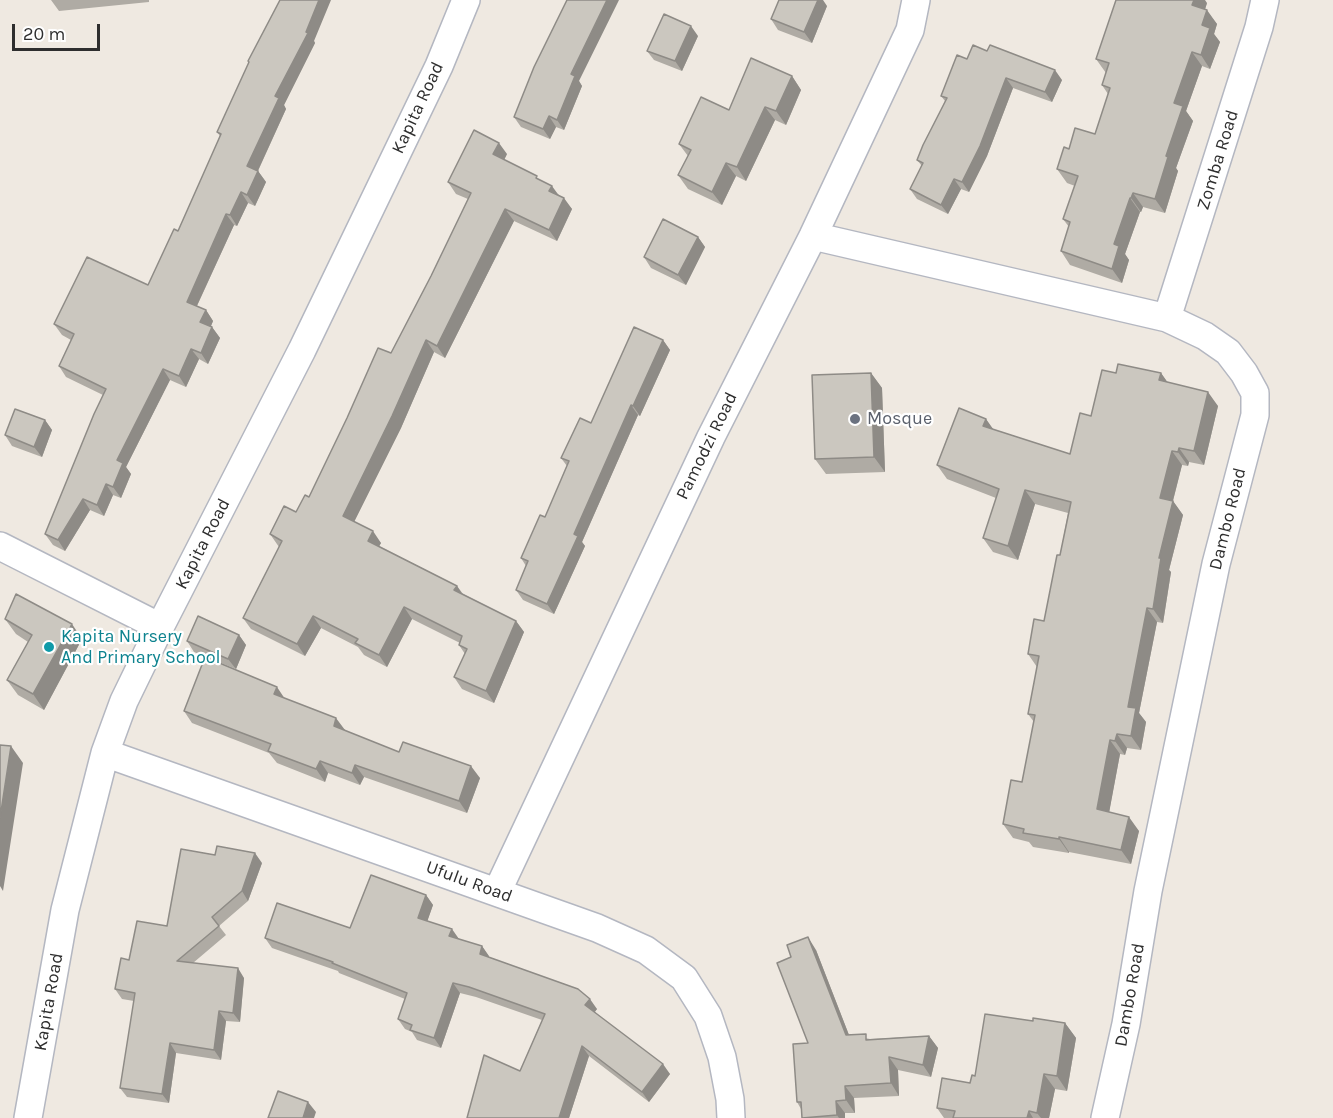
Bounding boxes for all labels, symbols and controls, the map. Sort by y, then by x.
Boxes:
scale bar [15,12,104,50]
text: 20 m [23,23,65,45]
street label: Kapita Road [387,59,449,157]
street label: Zomba Road [1193,107,1243,213]
street label: Pamodzi Road [672,389,742,503]
place label: Mosque [867,408,932,430]
marker: Mosque [848,412,862,426]
street label: Dambo Road [1205,466,1251,572]
street label: Kapita Road [171,495,235,593]
place label: Kapita Nursery And Primary School [61,626,221,668]
marker: Kapita Nursery And Primary School [42,640,56,654]
street label: Ufulu Road [423,856,515,908]
street label: Dambo Road [1110,942,1150,1048]
street label: Kapita Road [30,951,68,1053]

